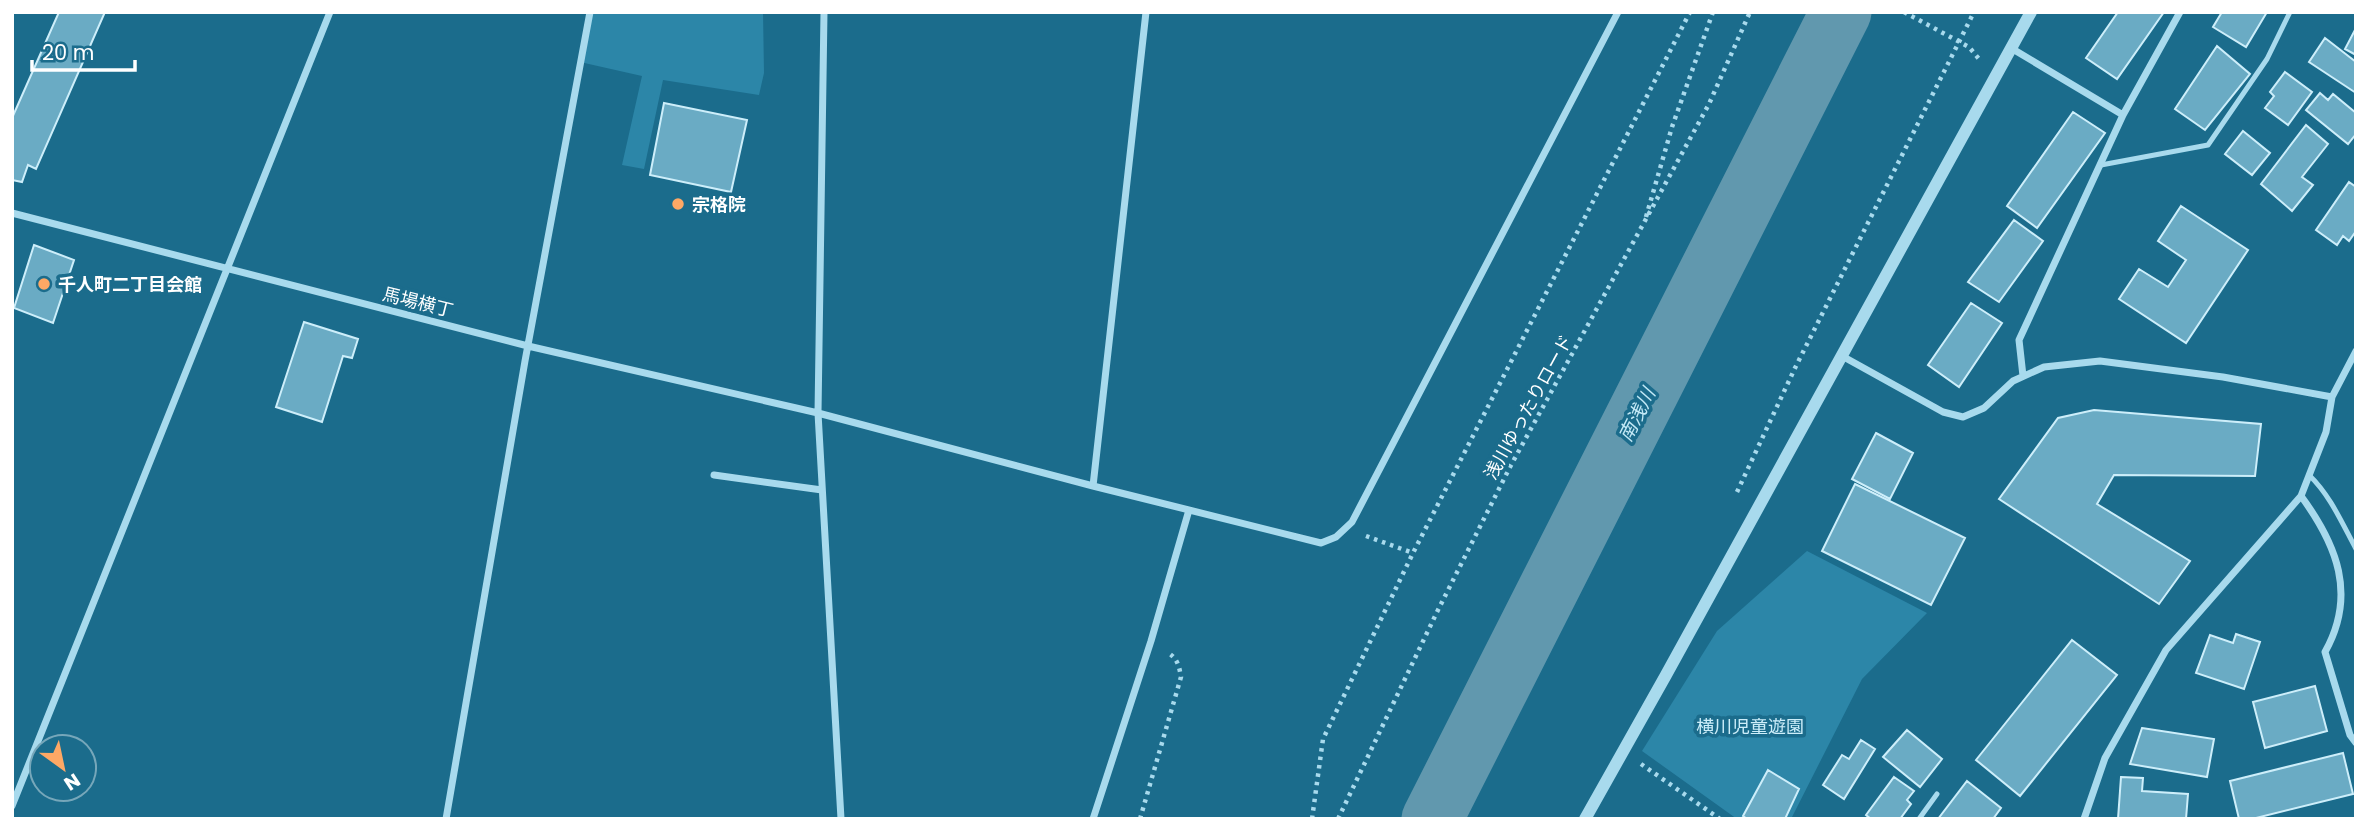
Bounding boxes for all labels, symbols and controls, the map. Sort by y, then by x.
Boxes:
scale bar [32,28,135,72]
text: 20 m [42,38,95,67]
place label: 宗格院 [692,192,746,217]
marker: 宗格院 [670,196,686,212]
place label: 千人町二丁目会館 [58,272,202,297]
marker: 千人町二丁目会館 [36,276,52,292]
street label: 馬場横丁 [380,281,456,323]
street label: 浅川ゆったりロード [1478,330,1578,484]
water label: 南浅川 [1612,382,1663,447]
park label: 横川児童遊園 [1696,714,1804,739]
north arrow [28,733,98,803]
text: N [59,767,85,797]

